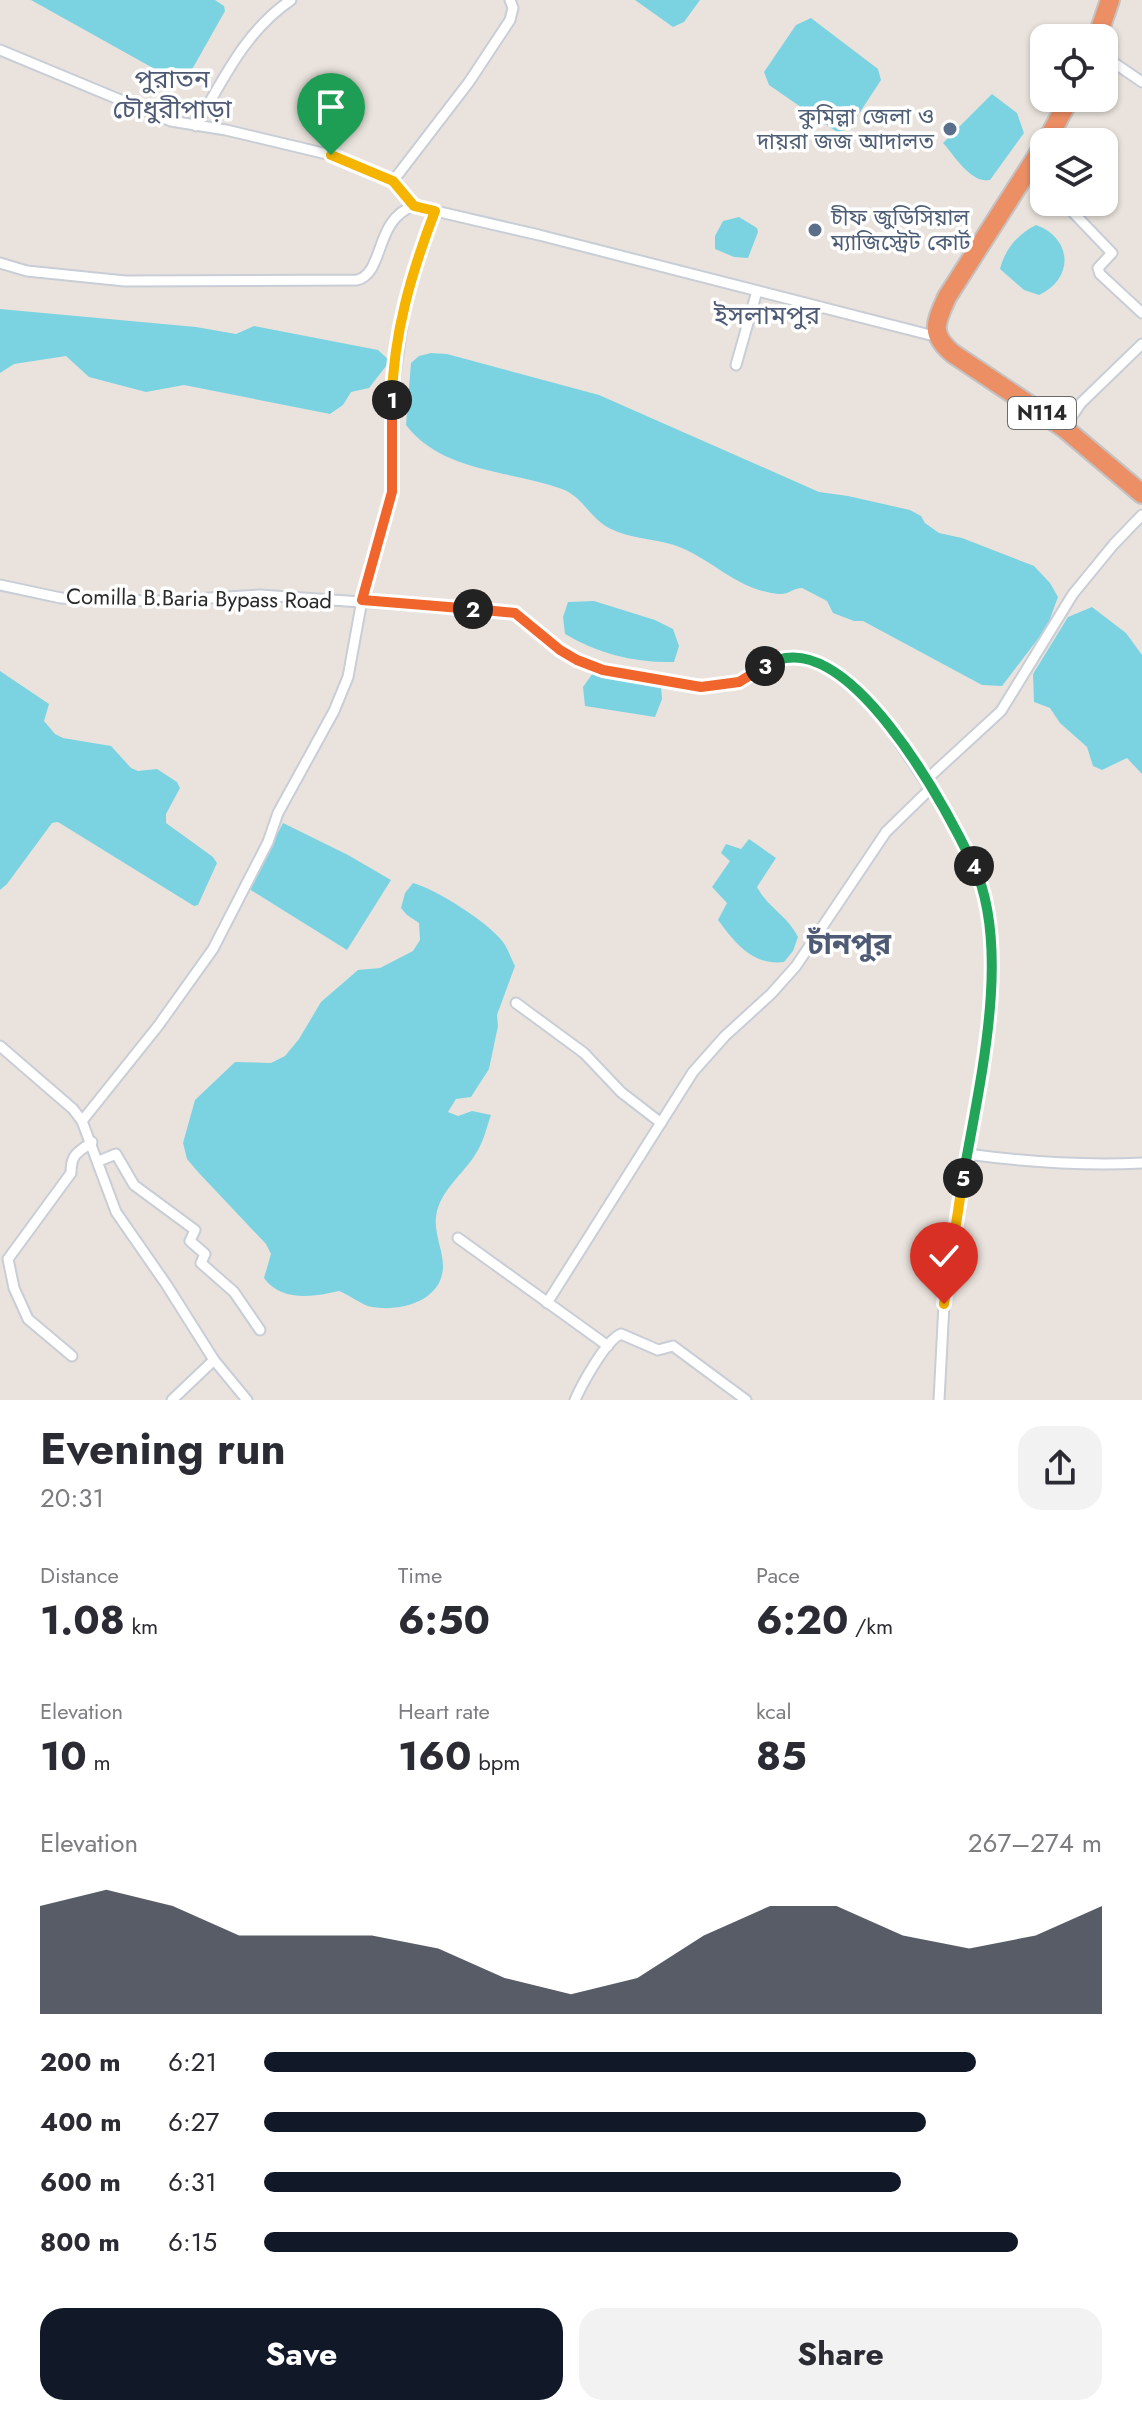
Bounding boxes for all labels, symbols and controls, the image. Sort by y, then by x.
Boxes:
map controls [1030,24,1118,216]
button: locate [1030,24,1118,112]
district label: পুরাতন চৌধুরীপাড়া [112,60,233,128]
pin [297,73,365,155]
icon: arrive [309,85,353,129]
place label: কুমিল্লা জেলা ও দায়রা জজ আদালত [756,100,934,157]
marker: কুমিল্লা জেলা ও দায়রা জজ আদালত [941,120,959,138]
button: layers [1030,128,1118,216]
place label: চীফ জুডিসিয়াল ম্যাজিস্ট্রেট কোর্ট [830,201,972,258]
marker: চীফ জুডিসিয়াল ম্যাজিস্ট্রেট কোর্ট [806,221,824,239]
district label: ইসলামপুর [713,296,821,334]
pin: 1 [372,380,412,420]
text: 1 [386,384,398,416]
road number: N114 [1008,397,1076,429]
street label: Comilla B.Baria Bypass Road [66,580,332,616]
pin: 2 [453,589,493,629]
text: 2 [466,593,480,625]
pin: 3 [745,646,785,686]
text: 3 [758,650,772,682]
pin: 4 [954,846,994,886]
text: 4 [966,850,982,882]
district label: চাঁনপুর [806,922,892,965]
pin: 5 [943,1158,983,1198]
text: 5 [956,1162,970,1194]
pin [910,1222,978,1304]
icon: check [922,1234,966,1278]
text: Evening run [40,1417,286,1481]
button: share [1018,1426,1102,1510]
text: 20:31 [40,1479,104,1517]
text: Distance [40,1559,119,1591]
text: Time [398,1559,442,1591]
text: Pace [756,1559,800,1591]
text: 1.08 [40,1591,125,1649]
text: 6:50 [398,1591,490,1649]
text: 6:20 [756,1591,848,1649]
text: km [125,1610,158,1642]
text: /km [848,1610,893,1642]
text: Elevation [40,1695,123,1727]
text: Heart rate [398,1695,490,1727]
text: kcal [756,1695,792,1727]
text: 10 [40,1727,87,1785]
text: 160 [398,1727,472,1785]
text: 85 [756,1727,807,1785]
text: m [87,1746,111,1778]
text: bpm [472,1746,520,1778]
text: Elevation [40,1824,138,1862]
text: 267–274 m [968,1824,1102,1862]
text: 200 m [40,2043,121,2081]
text: 6:21 [168,2043,217,2081]
text: 400 m [40,2103,122,2141]
text: 6:27 [168,2103,219,2141]
text: 600 m [40,2163,121,2201]
text: 6:31 [168,2163,217,2201]
text: 800 m [40,2223,120,2261]
text: 6:15 [168,2223,217,2261]
button: Save [40,2308,563,2400]
button: Share [579,2308,1102,2400]

